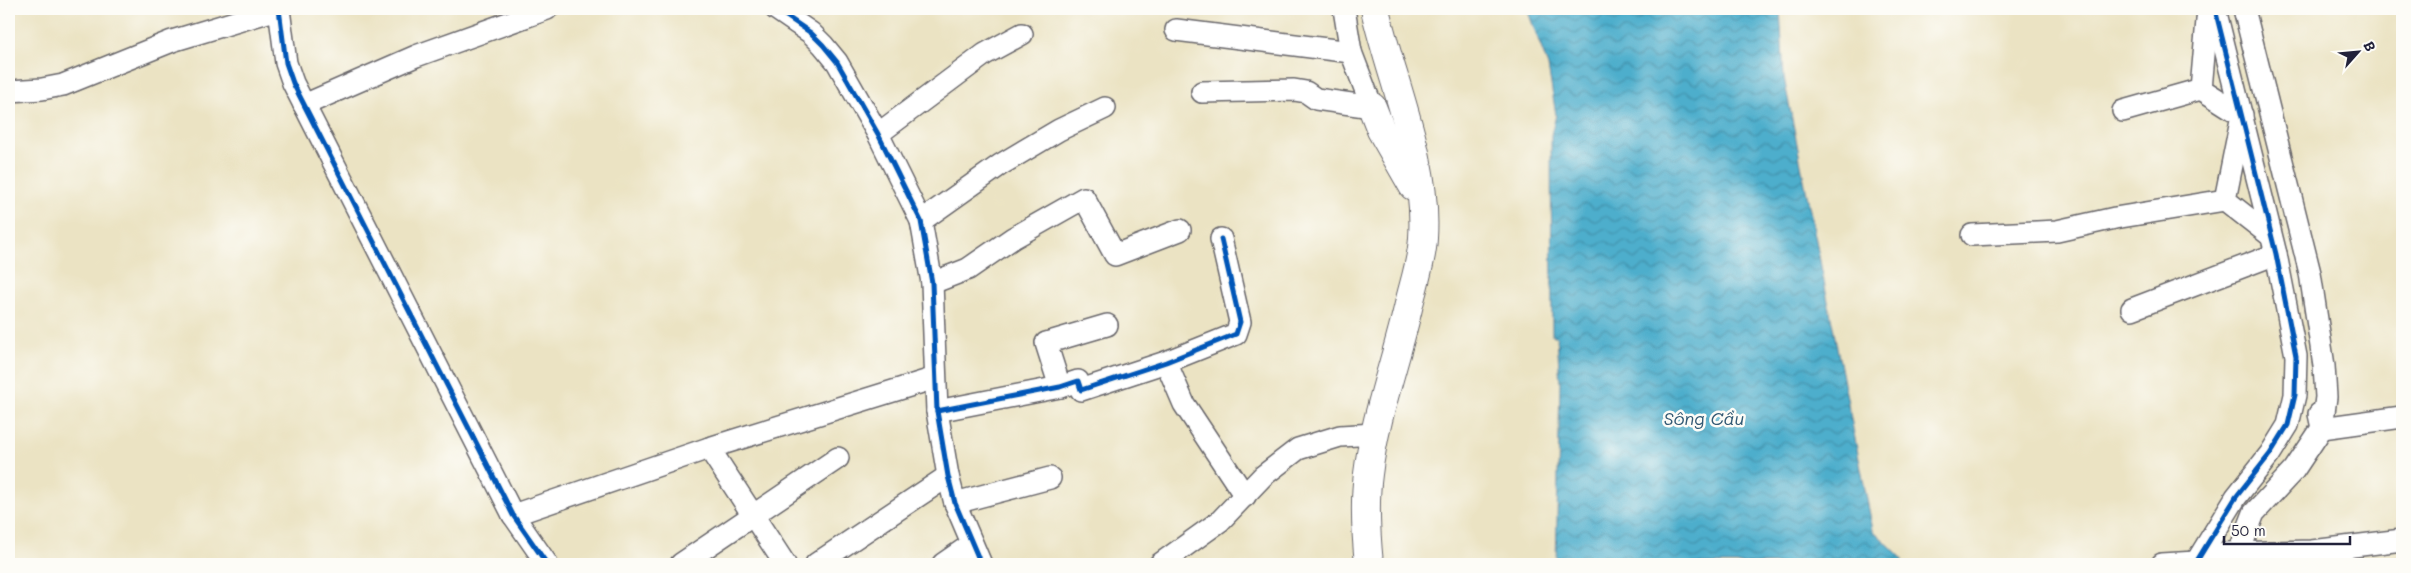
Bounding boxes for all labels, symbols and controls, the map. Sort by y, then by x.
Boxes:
north arrow [2334,28,2384,78]
text: B [2359,37,2381,54]
water label: Sông Cầu [1664,406,1744,430]
scale bar [2224,513,2350,545]
text: 50 m [2231,520,2266,540]

